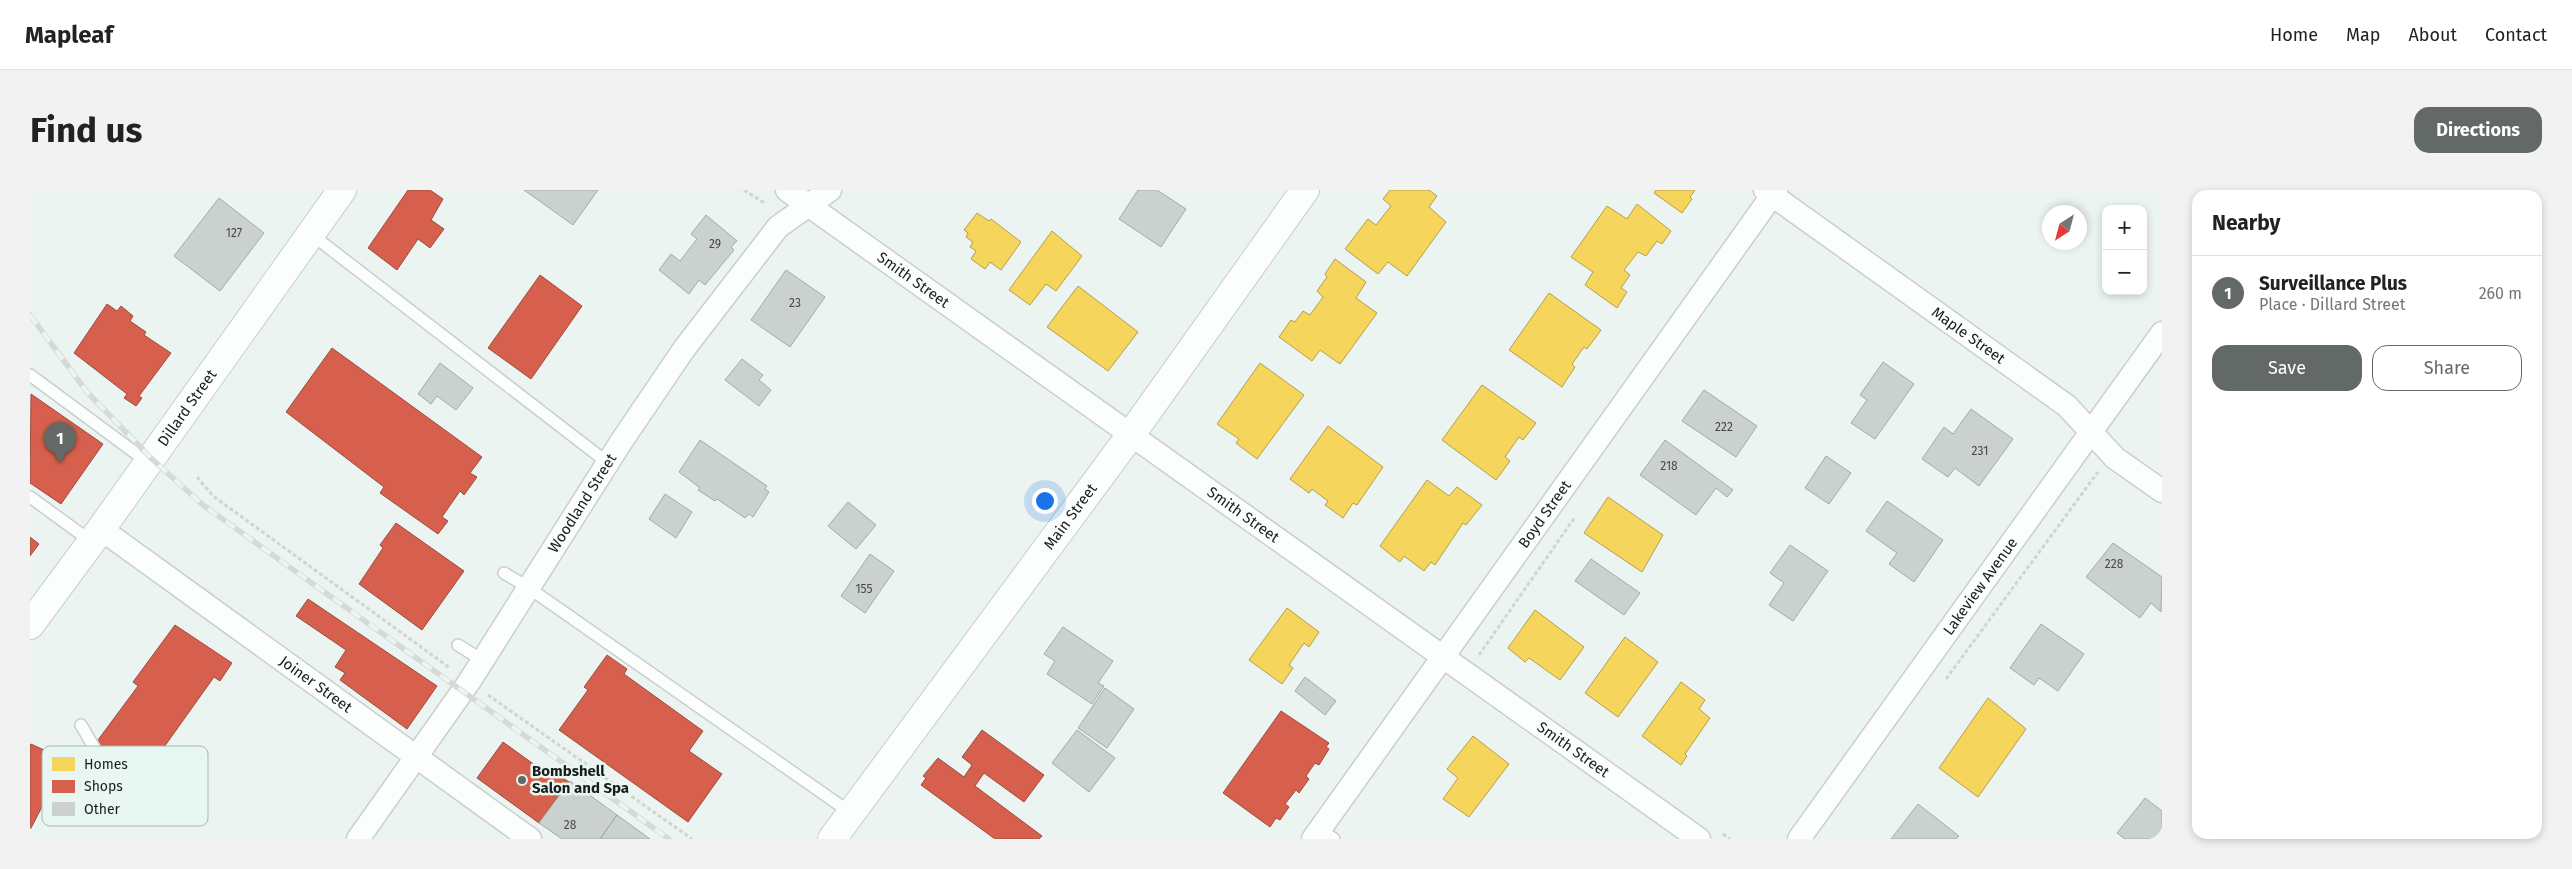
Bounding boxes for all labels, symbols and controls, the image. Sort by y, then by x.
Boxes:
text: Mapleaf [25,21,113,49]
text: Home [2270,24,2318,46]
text: Map [2346,24,2380,46]
text: About [2408,24,2457,46]
text: Contact [2485,24,2547,46]
button: Directions [2414,107,2542,153]
text: Find us [30,109,142,151]
north arrow [2042,205,2087,250]
map controls [2102,205,2147,295]
button: + [2102,205,2147,250]
text: Nearby [2212,210,2280,236]
house number: 127 [226,226,242,240]
house number: 29 [709,237,721,251]
street label: Smith Street [874,248,953,312]
button: − [2102,250,2147,295]
text: Surveillance Plus [2259,272,2407,295]
text: 1 [2224,284,2232,303]
text: 260 m [2479,284,2522,303]
text: Place · Dillard Street [2259,295,2406,314]
house number: 23 [789,296,801,310]
street label: Maple Street [1928,303,2009,368]
button: Save [2212,345,2362,391]
button: Share [2372,345,2522,391]
street label: Dillard Street [154,366,221,450]
house number: 222 [1715,420,1733,434]
pin: 1 [44,422,76,463]
house number: 231 [1972,444,1988,458]
street label: Woodland Street [544,450,621,556]
house number: 218 [1660,459,1678,473]
street label: Boyd Street [1514,476,1575,552]
street label: Main Street [1040,480,1101,553]
street label: Smith Street [1204,483,1283,547]
your location [1032,488,1058,514]
street label: Lakeview Avenue [1939,534,2021,639]
house number: 228 [2105,557,2124,571]
house number: 155 [855,582,873,596]
street label: Joiner Street [276,652,356,717]
street label: Smith Street [1534,718,1613,782]
legend [42,746,208,826]
text: Homes [84,756,128,773]
place label: Bombshell Salon and Spa [532,762,629,797]
marker: Bombshell Salon and Spa [516,774,528,786]
text: Shops [84,778,123,795]
text: Other [84,801,121,818]
house number: 28 [564,818,577,832]

